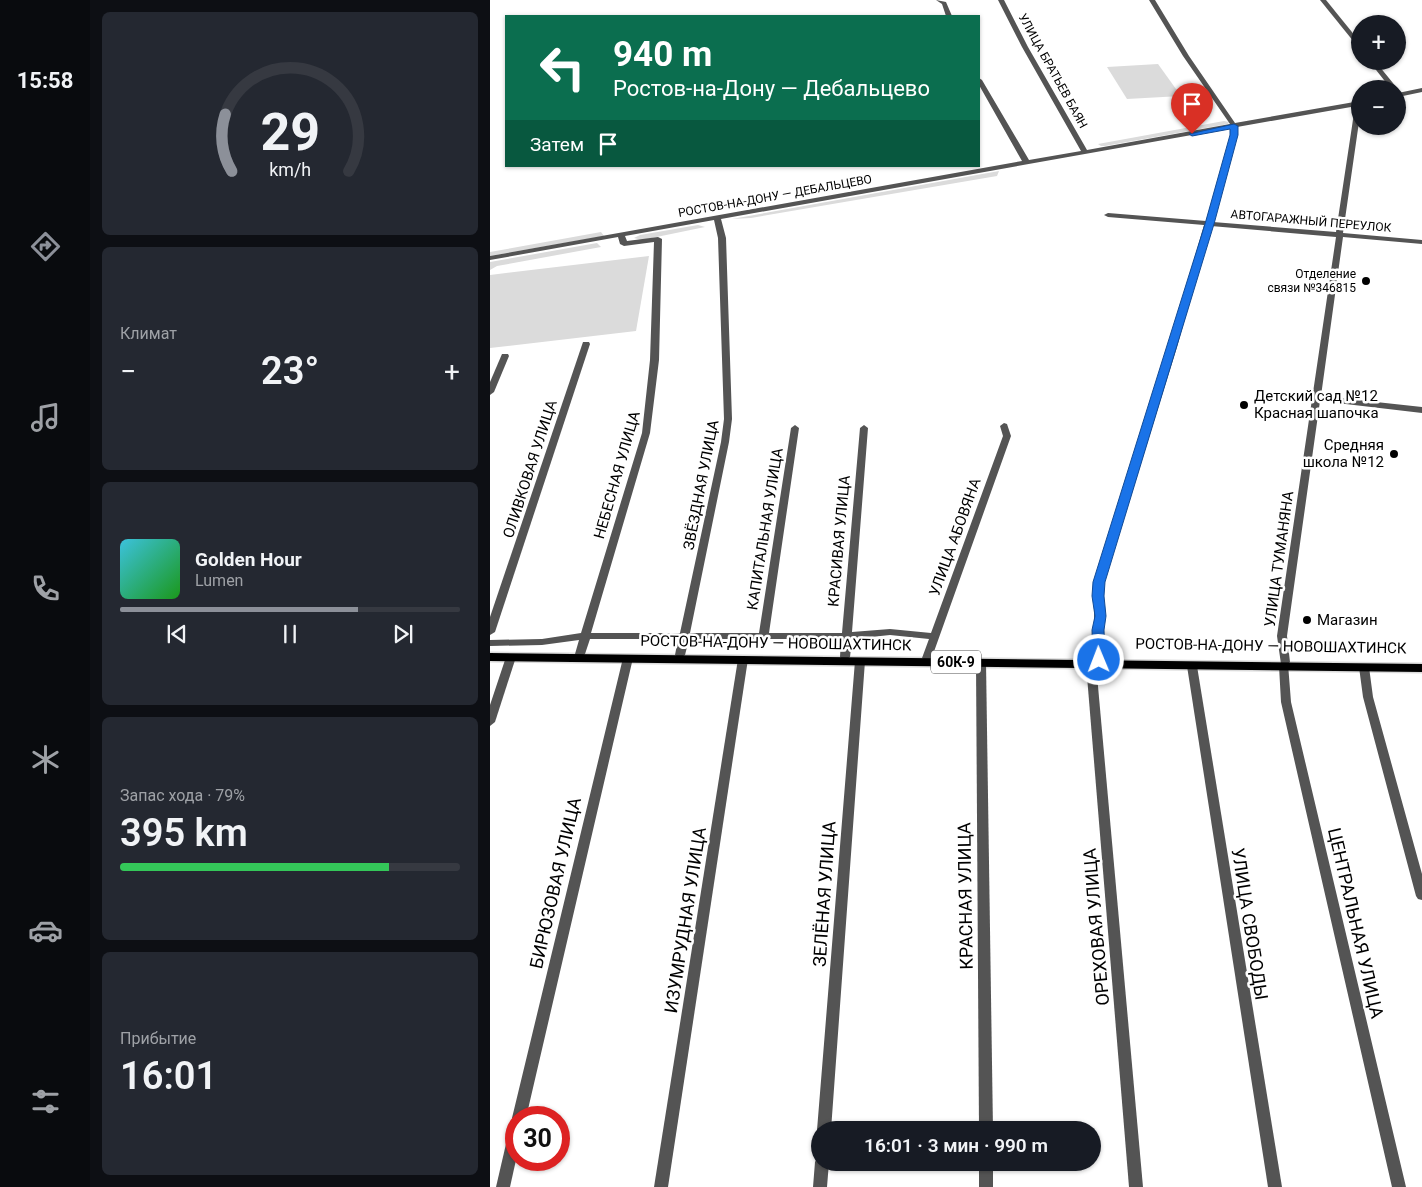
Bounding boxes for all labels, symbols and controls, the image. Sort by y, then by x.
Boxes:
street label: УЛИЦА БРАТЬЕВ БАЯН [1016,11,1090,131]
map controls [1351,15,1406,135]
button: + [1351,15,1406,70]
text: 940 m [613,34,712,75]
icon: left [530,35,595,100]
text: 15:58 [17,68,73,93]
text: Ростов-на-Дону — Дебальцево [613,76,930,101]
button: − [1351,80,1406,135]
pin [1171,83,1213,134]
icon: arrive [1178,90,1206,118]
text: 29 [260,102,320,163]
icon: arrive [594,130,622,158]
text: Затем [530,133,584,156]
text: km/h [269,159,311,180]
street label: РОСТОВ-НА-ДОНУ — ДЕБАЛЬЦЕВО [677,172,873,220]
street label: АВТОГАРАЖНЫЙ ПЕРЕУЛОК [1230,206,1392,235]
icon: directions [28,229,63,264]
place label: Отделение связи №346815 [1267,267,1356,295]
marker: Отделение связи №346815 [1360,275,1372,287]
text: Климат [120,324,177,343]
text: 23° [261,349,319,393]
text: − [120,355,136,388]
text: + [444,355,460,388]
place label: Детский сад №12 Красная шапочка [1254,387,1379,422]
street label: ОЛИВКОВАЯ УЛИЦА [499,397,561,540]
marker: Детский сад №12 Красная шапочка [1238,399,1250,411]
icon: music [28,400,63,435]
street label: НЕБЕСНАЯ УЛИЦА [590,409,644,541]
street label: ЗВЁЗДНАЯ УЛИЦА [680,418,722,552]
place label: Средняя школа №12 [1303,436,1384,471]
street label: КАПИТАЛЬНАЯ УЛИЦА [743,446,787,611]
marker: Средняя школа №12 [1388,448,1400,460]
street label: КРАСИВАЯ УЛИЦА [824,474,854,607]
street label: УЛИЦА АБОВЯНА [925,475,985,598]
street label: УЛИЦА ТУМАНЯНА [1261,490,1297,628]
text: Golden Hour [195,548,302,571]
icon: phone [28,571,63,606]
text: Lumen [195,571,243,590]
place label: Магазин [1317,611,1378,629]
marker: Магазин [1301,614,1313,626]
icon: previous [163,620,191,648]
icon: pause [276,620,304,648]
icon: next [389,620,417,648]
street label: РОСТОВ-НА-ДОНУ — НОВОШАХТИНСК [640,632,912,654]
position arrow [1072,633,1124,685]
street label: РОСТОВ-НА-ДОНУ — НОВОШАХТИНСК [1135,635,1407,657]
road number: 60К-9 [931,650,981,674]
icon: climate [28,742,63,777]
text: Запас хода · 79% [120,786,245,805]
street label: БИРЮЗОВАЯ УЛИЦА [525,795,585,971]
text: 395 km [120,811,248,855]
street label: ЗЕЛЁНАЯ УЛИЦА [808,820,840,968]
street label: КРАСНАЯ УЛИЦА [953,822,977,970]
street label: ИЗУМРУДНАЯ УЛИЦА [660,825,710,1015]
street label: ЦЕНТРАЛЬНАЯ УЛИЦА [1324,826,1388,1021]
street label: УЛИЦА СВОБОДЫ [1228,846,1272,1002]
street label: ОРЕХОВАЯ УЛИЦА [1079,847,1113,1007]
icon: car [28,913,63,948]
text: Прибытие [120,1029,196,1048]
text: 16:01 [120,1054,217,1098]
icon: filters [28,1084,63,1119]
speed limit sign: 30 [505,1106,570,1171]
text: 16:01 · 3 мин · 990 m [864,1134,1048,1157]

